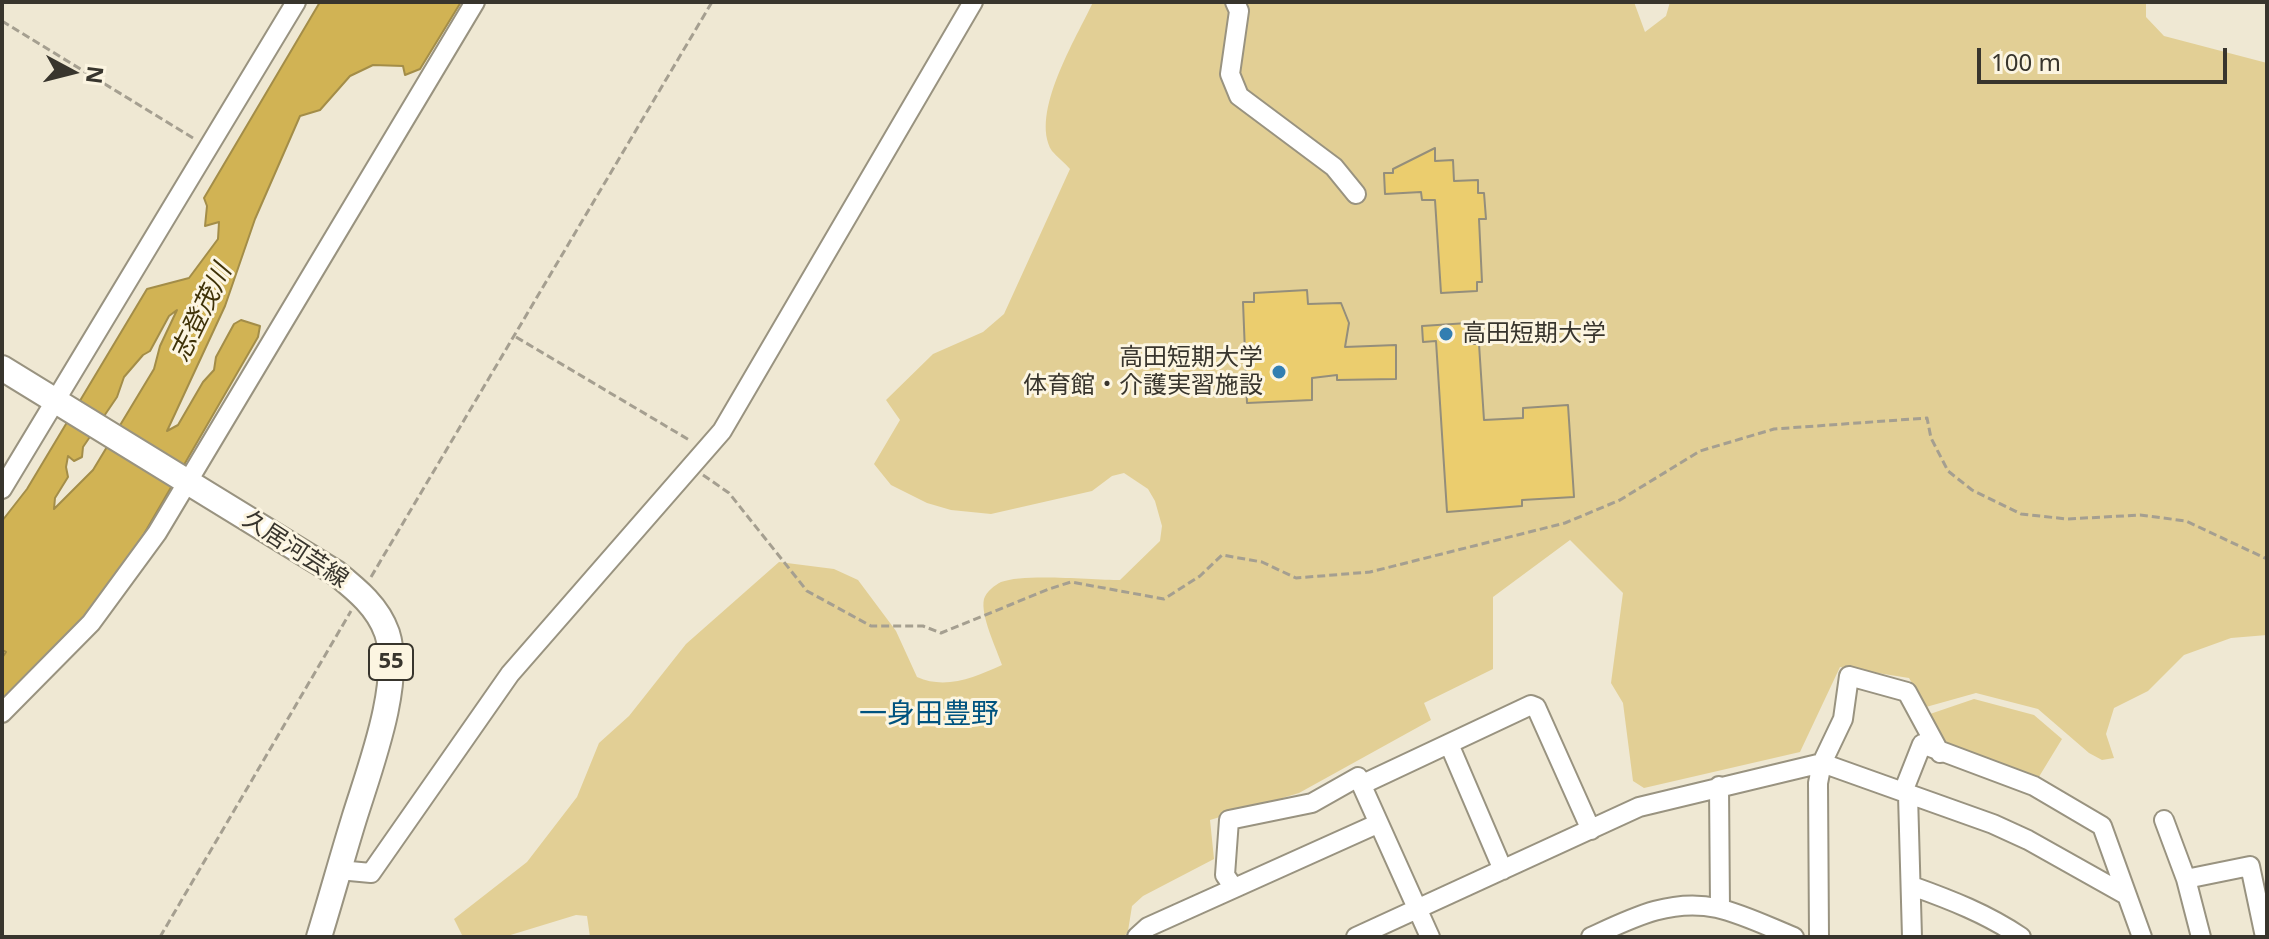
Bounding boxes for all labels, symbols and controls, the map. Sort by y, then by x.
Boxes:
north arrow [32,32,112,112]
scale bar [1981,32,2231,82]
text: 100 m [1991,45,2061,78]
text: N [80,64,112,86]
water label: 志登茂川 [165,259,239,367]
place label: 高田短期大学 [1462,320,1606,348]
marker: 高田短期大学 [1437,325,1455,343]
place label: 高田短期大学 体育館・介護実習施設 [1023,344,1263,400]
marker: 高田短期大学 体育館・介護実習施設 [1270,363,1288,381]
street label: 久居河芸線 [237,505,353,595]
road number: 55 [369,644,413,680]
district label: 一身田豊野 [859,698,999,732]

